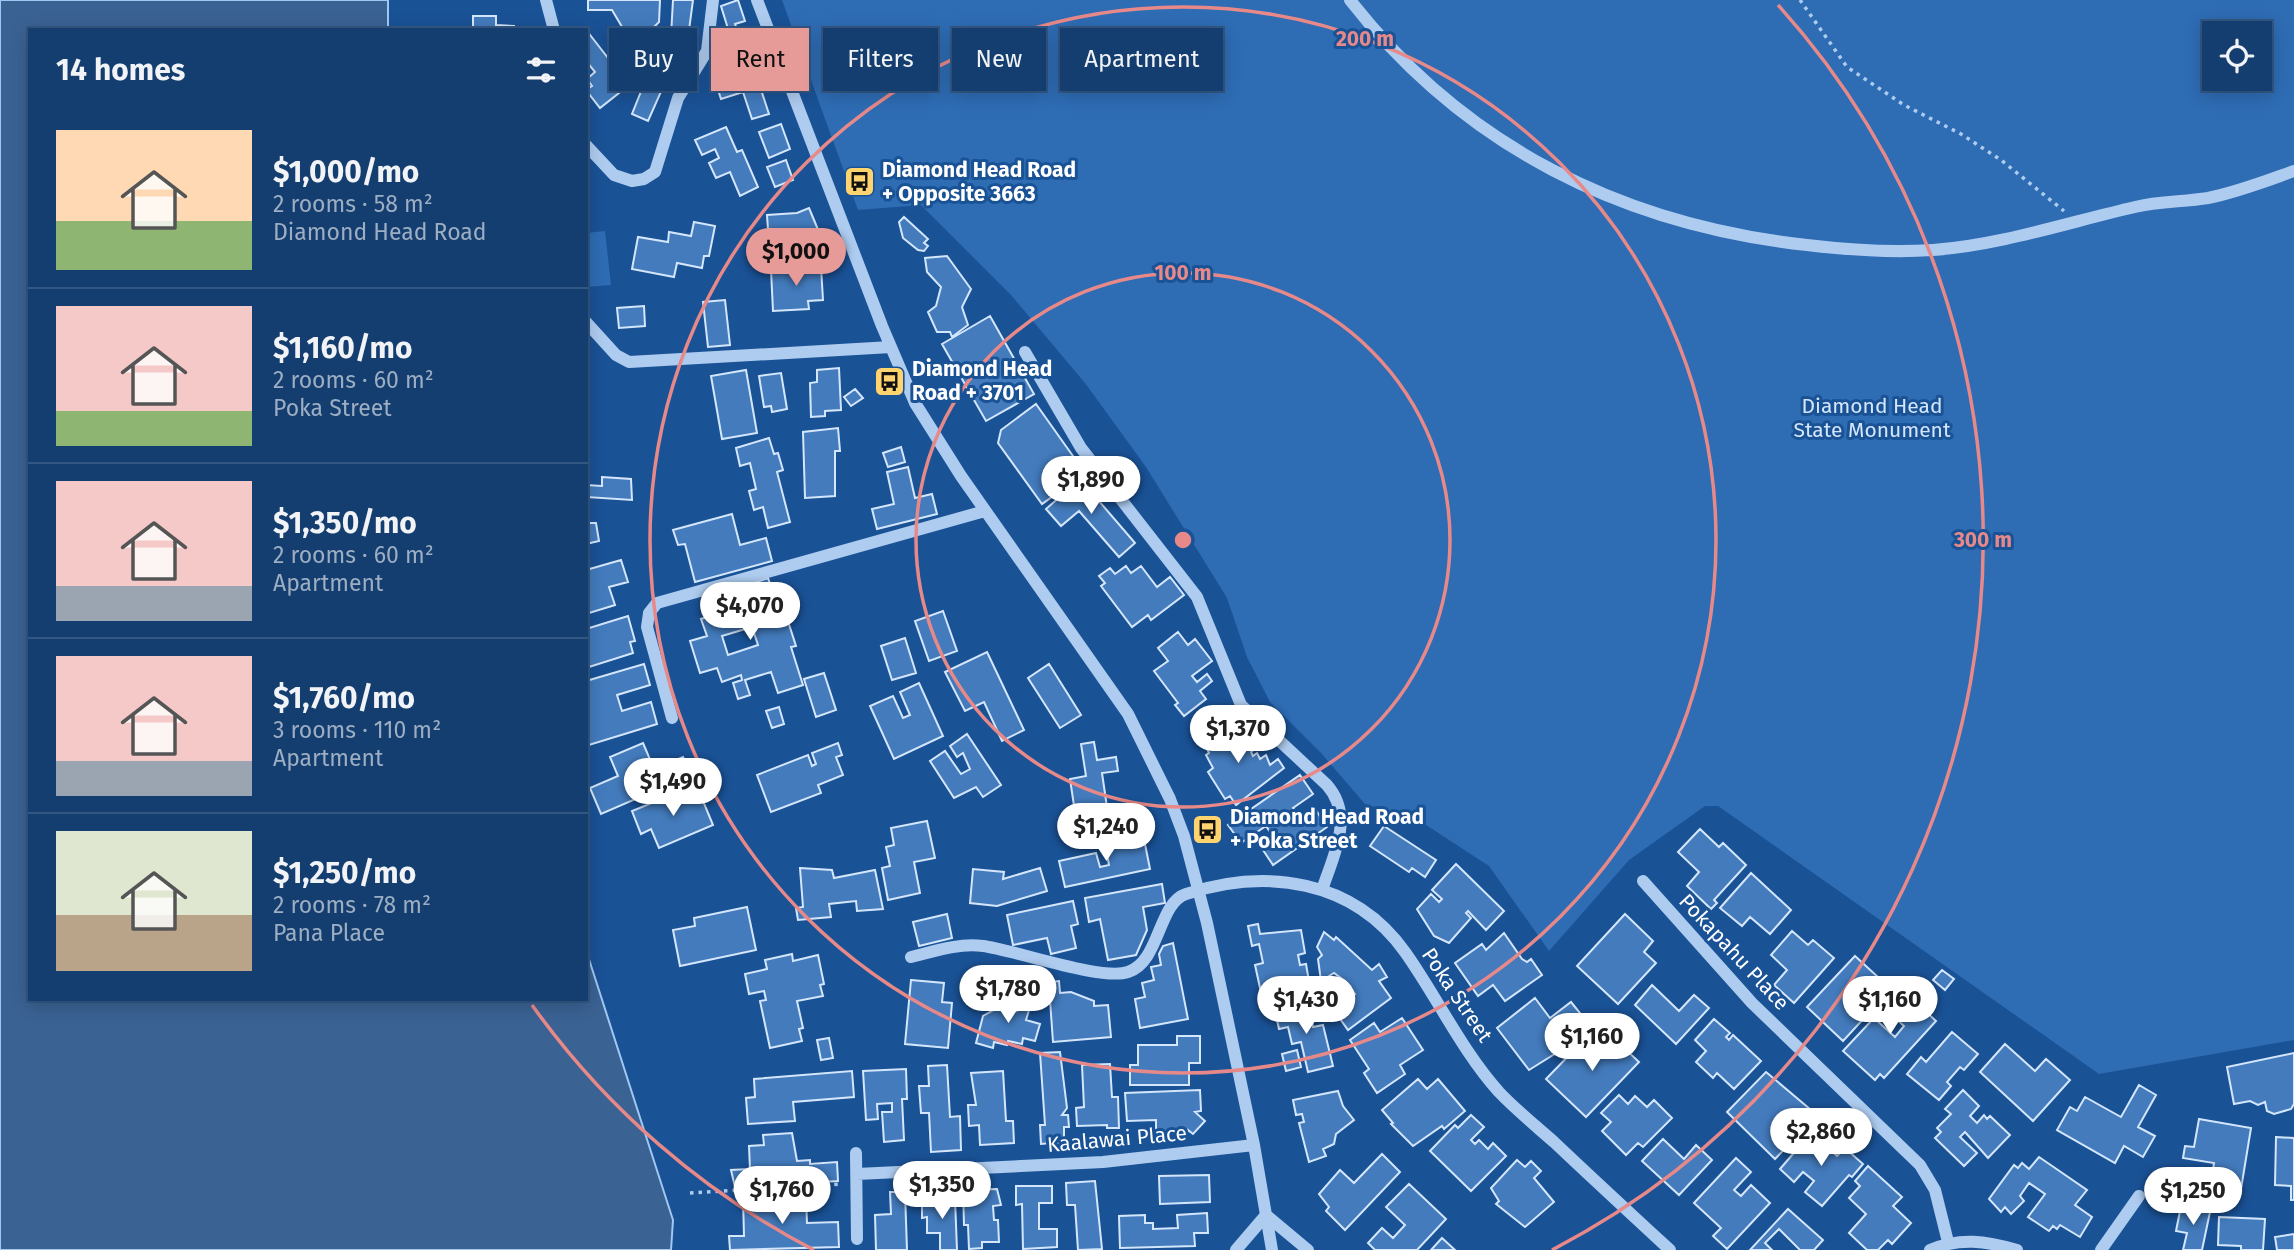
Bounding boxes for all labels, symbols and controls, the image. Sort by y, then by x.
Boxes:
map controls [2202,21,2272,91]
button: locate [2202,21,2272,91]
text: 200 m [1336,26,1394,52]
chip: Buy [609,28,697,91]
chip: Rent [711,28,809,91]
chip: Filters [823,28,938,91]
chip: New [952,28,1046,91]
chip: Apartment [1060,28,1223,91]
icon: filters [522,51,560,89]
text: 14 homes [56,52,185,88]
text: $1,000/mo [273,154,419,190]
place label: Diamond Head Road + Opposite 3663 [882,157,1076,207]
icon: home [112,158,196,242]
bus stop icon: Diamond Head Road + Opposite 3663 [842,165,876,199]
text: 2 rooms · 58 m² [273,190,433,218]
text: Diamond Head Road [273,218,487,246]
pin: $1,000 [739,229,853,288]
text: $1,000 [762,237,830,265]
text: 100 m [1154,260,1212,286]
text: $1,160/mo [273,330,412,366]
icon: home [112,334,196,418]
place label: Diamond Head Road + 3701 [912,356,1052,406]
bus stop icon: Diamond Head Road + 3701 [872,364,906,398]
text: 2 rooms · 60 m² [273,366,434,394]
park label: Diamond Head State Monument [1793,393,1951,443]
text: Poka Street [273,394,392,422]
pin: $1,890 [1034,456,1148,516]
text: $1,890 [1057,465,1125,493]
text: $1,350/mo [273,505,417,541]
icon: home [112,509,196,593]
text: 300 m [1953,527,2012,553]
centre of rings [1171,528,1195,552]
text: 2 rooms · 60 m² [273,541,434,569]
text: Apartment [273,569,383,597]
pin: $4,070 [693,582,807,642]
text: $4,070 [716,591,784,619]
text: $1,760/mo [273,680,415,716]
icon: home [112,684,196,768]
pin: $1,370 [1181,706,1295,765]
text: $1,370 [1206,714,1270,742]
text: 3 rooms · 110 m² [273,716,441,744]
text: Apartment [273,744,383,772]
pin: $1,490 [616,758,730,818]
text: $1,490 [640,767,706,795]
pin: $1,240 [1049,804,1163,863]
place label: Diamond Head Road + Poka Street [1230,804,1424,854]
text: $1,240 [1073,812,1139,840]
bus stop icon: Diamond Head Road + Poka Street [1190,812,1224,846]
text: $1,250/mo [273,855,416,891]
icon: home [112,859,196,943]
street label: Pokapahu Place [1673,888,1795,1016]
text: 2 rooms · 78 m² [273,891,431,919]
text: Pana Place [273,919,385,947]
street label: Poka Street [1416,943,1498,1047]
pin: $1,780 [951,965,1065,1025]
text: $1,780 [975,974,1041,1002]
pin: $1,430 [1249,976,1363,1036]
pin: $1,160 [1833,976,1947,1036]
text: $1,430 [1273,985,1339,1013]
text: $1,160 [1859,985,1921,1013]
pin: $1,160 [1535,1014,1649,1073]
text: $1,160 [1561,1022,1623,1050]
pin: $2,860 [1764,1108,1878,1168]
text: $2,860 [1786,1117,1856,1145]
street label: Kaalawai Place [1046,1120,1188,1158]
pin: $1,350 [885,1162,999,1221]
pin: $1,760 [725,1166,839,1226]
pin: $1,250 [2136,1168,2250,1227]
text: $1,350 [909,1170,975,1198]
text: $1,760 [750,1175,814,1203]
text: $1,250 [2160,1176,2226,1204]

